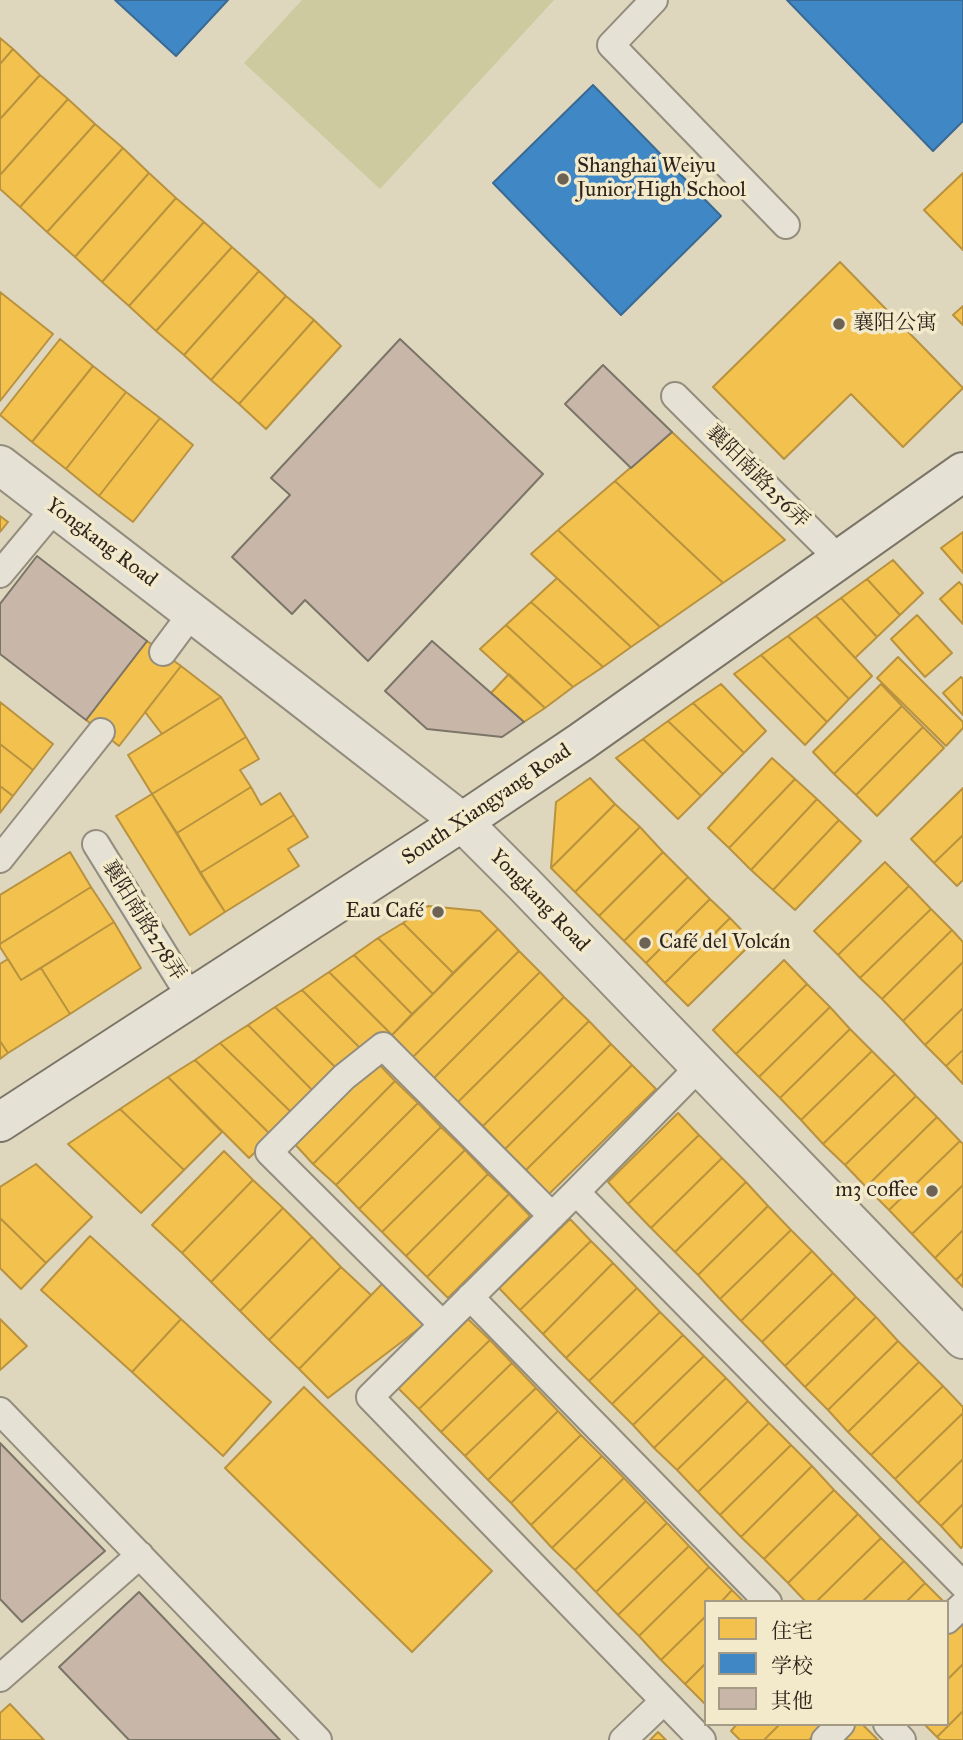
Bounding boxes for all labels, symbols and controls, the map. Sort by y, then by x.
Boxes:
place label: Shanghai Weiyu Junior High School [577,154,746,204]
marker: Shanghai Weiyu Junior High School [555,171,571,187]
place label: 襄阳公寓 [853,311,937,337]
marker: 襄阳公寓 [831,316,847,332]
street label: 襄阳南路256弄 [700,420,814,534]
street label: Yongkang Road [40,493,162,593]
street label: South Xiangyang Road [398,739,576,871]
street label: Yongkang Road [484,844,594,958]
street label: 襄阳南路278弄 [96,856,190,986]
place label: Eau Café [346,899,424,925]
marker: Eau Café [430,904,446,920]
place label: Café del Volcán [659,930,790,956]
marker: Café del Volcán [637,935,653,951]
place label: m3 сoffee [835,1178,918,1204]
marker: m3 сoffee [924,1183,940,1199]
legend [704,1600,949,1726]
text: 住宅 [771,1618,813,1644]
text: 学校 [771,1653,813,1679]
text: 其他 [771,1688,813,1714]

